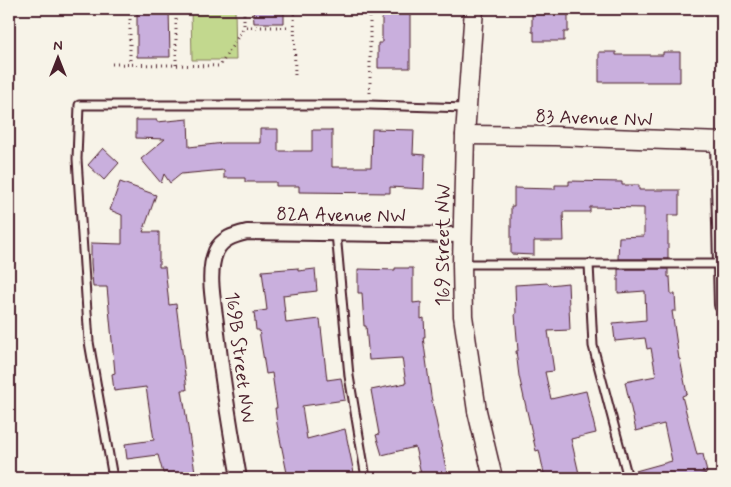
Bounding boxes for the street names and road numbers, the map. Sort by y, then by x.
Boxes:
street label: 83 Avenue NW [535,104,653,133]
street label: 169 Street NW [431,184,456,306]
street label: 82A Avenue NW [276,202,406,229]
street label: 169B Street NW [219,290,260,424]

